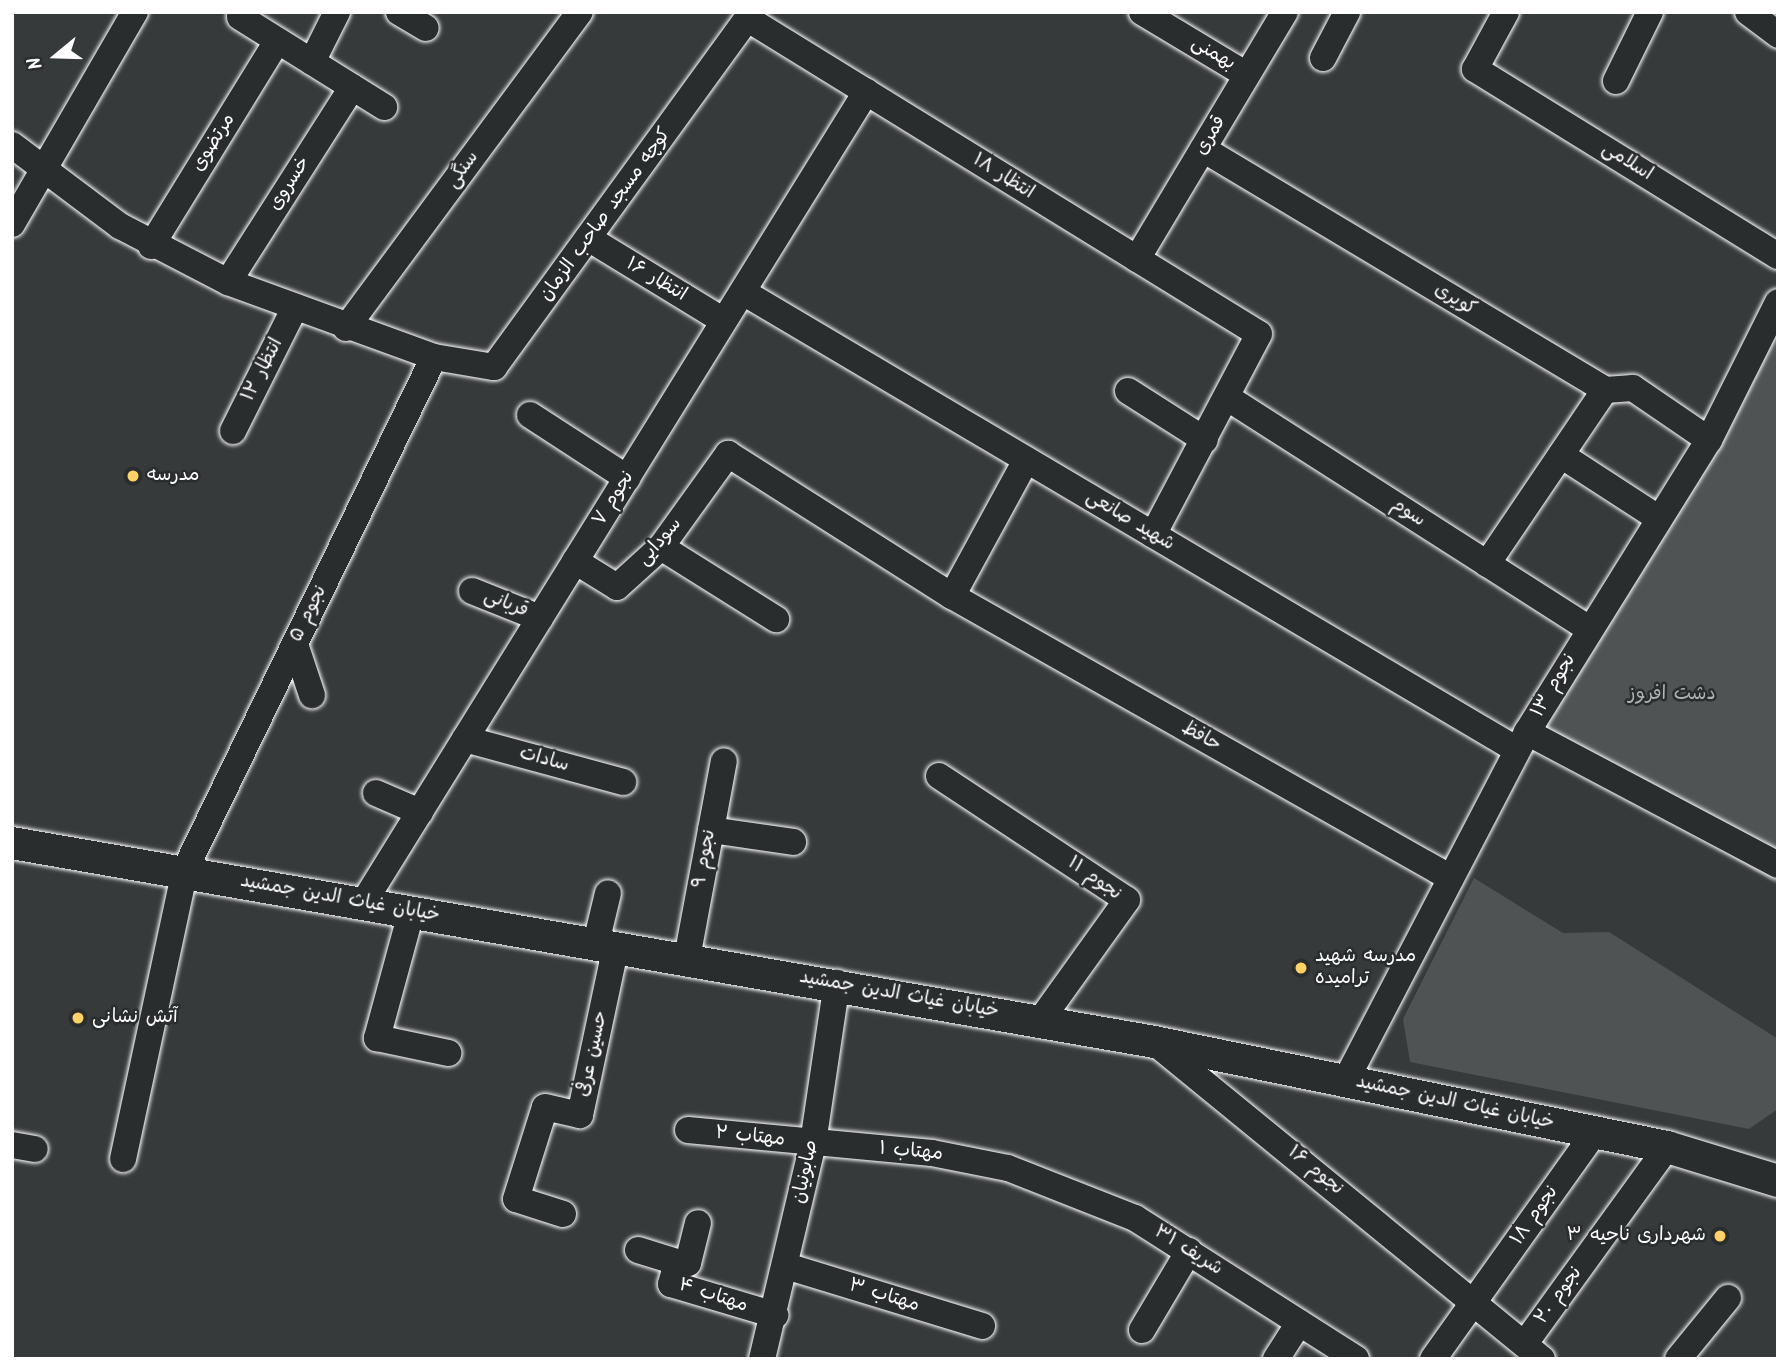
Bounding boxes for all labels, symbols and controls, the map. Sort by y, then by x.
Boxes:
north arrow [21,21,91,91]
street label: بهمنی [1187,32,1239,76]
text: N [20,52,52,73]
street label: مرتضوی [187,110,241,176]
street label: قمری [1190,112,1232,160]
street label: کوچه مسجد صاحب الزمان [536,124,676,306]
street label: اسلامی [1597,138,1657,186]
street label: سنگی [442,147,484,193]
street label: انتظار ۱۸ [968,149,1038,205]
street label: خسروی [264,153,316,215]
street label: انتظار ۱۶ [622,253,690,307]
street label: کویری [1430,279,1480,321]
street label: انتظار ۱۲ [237,335,289,405]
place label: مدرسه [147,465,200,487]
street label: نجوم ۷ [588,467,640,531]
marker: مدرسه [125,468,141,484]
street label: شهید صانعی [1082,486,1178,556]
street label: سوم [1387,494,1429,532]
street label: سودایی [633,513,687,571]
street label: نجوم ۵ [286,582,332,646]
street label: قربانی [481,585,531,623]
street label: نجوم ۱۳ [1527,650,1581,722]
park label: دشت افروز [1628,684,1716,706]
street label: حافظ [1177,717,1225,757]
street label: سادات [517,742,571,778]
street label: نجوم ۹ [689,828,721,890]
street label: نجوم ۱۱ [1063,852,1125,906]
street label: خیابان غیاث الدین جمشید [239,870,441,928]
place label: مدرسه شهید ترامیده [1315,946,1416,990]
marker: مدرسه شهید ترامیده [1293,960,1309,976]
street label: خیابان غیاث الدین جمشید [798,966,1000,1024]
place label: آتش نشانی [92,1007,178,1029]
street label: حسین عرفی [573,1009,613,1099]
marker: آتش نشانی [70,1010,86,1026]
street label: خیابان غیاث الدین جمشید [1354,1071,1556,1135]
street label: مهتاب ۲ [714,1122,786,1152]
street label: صابونیان [788,1138,824,1206]
street label: مهتاب ۱ [878,1138,944,1166]
street label: نجوم ۱۶ [1282,1142,1348,1200]
street label: نجوم ۱۸ [1506,1182,1564,1250]
street label: شریف ۳۱ [1149,1221,1227,1281]
place label: شهرداری ناحیه ۳ [1567,1225,1706,1247]
marker: شهرداری ناحیه ۳ [1712,1228,1728,1244]
street label: نجوم ۲۰ [1530,1263,1588,1329]
street label: مهتاب ۴ [675,1274,751,1318]
street label: مهتاب ۳ [846,1274,922,1318]

